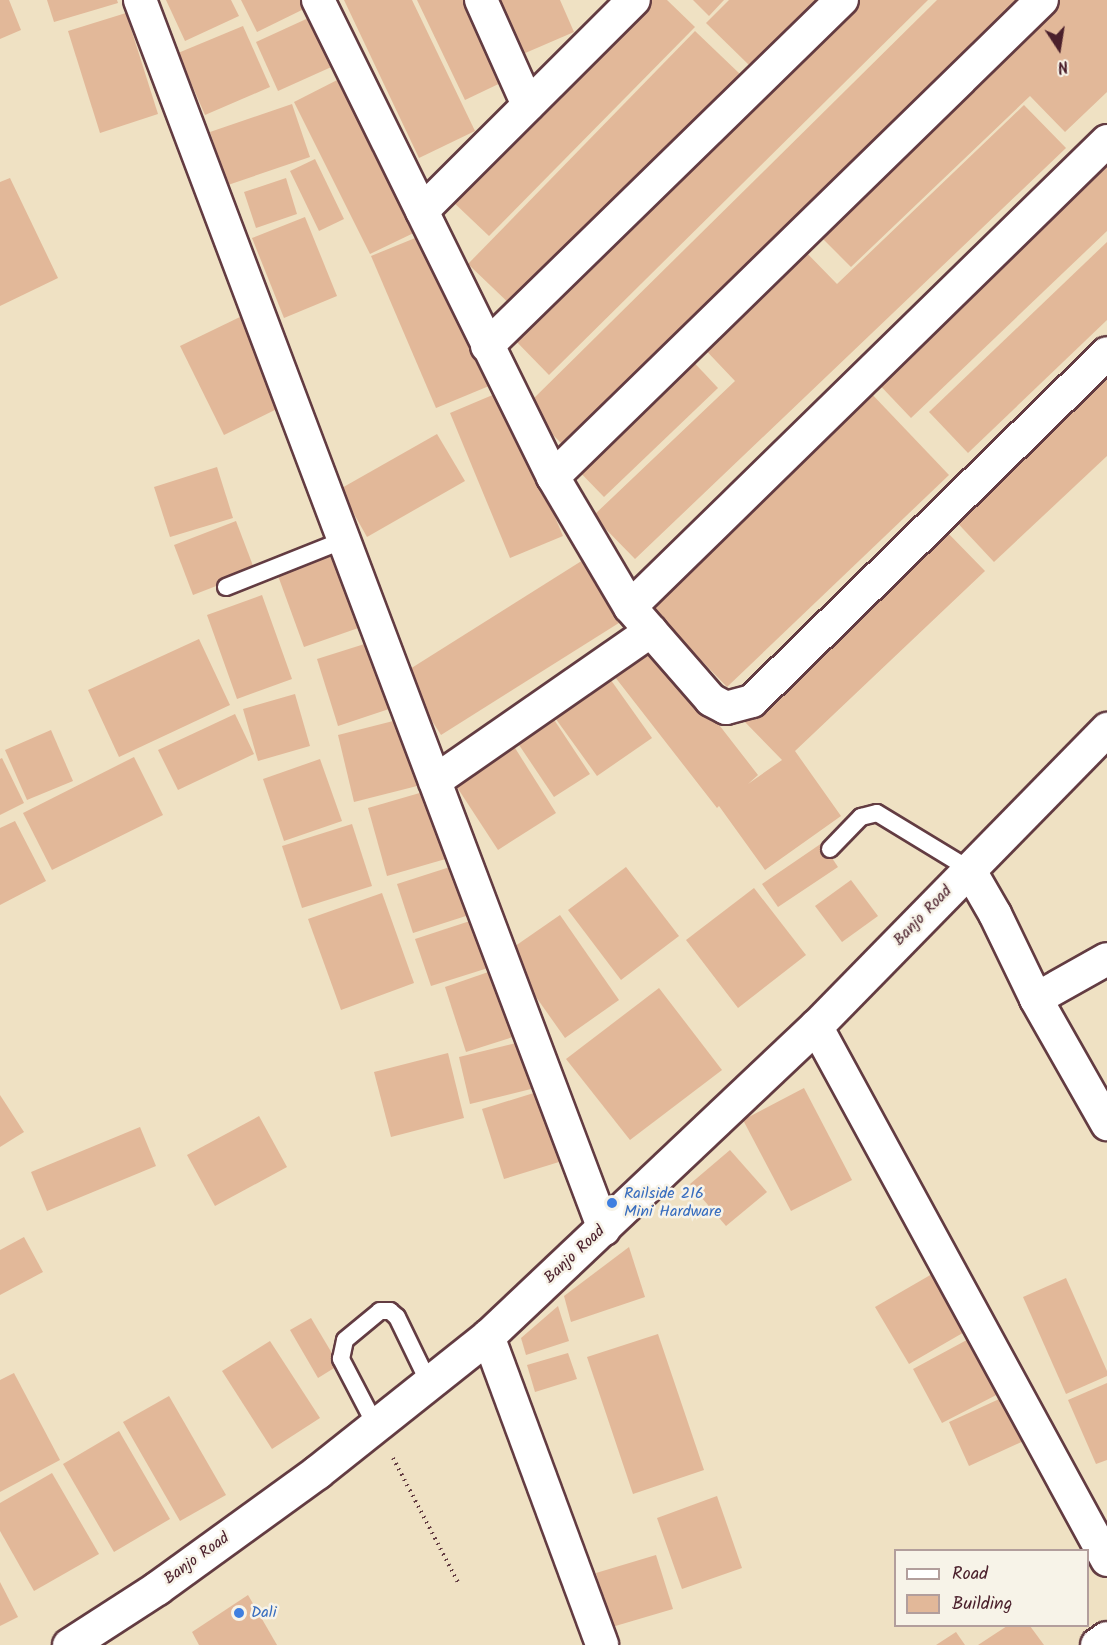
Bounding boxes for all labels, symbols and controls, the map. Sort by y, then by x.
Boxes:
north arrow [1029,18,1089,78]
text: N [1055,53,1070,79]
street label: Banjo Road [890,882,956,950]
place label: Railside 216 Mini Hardware [624,1184,721,1222]
marker: Railside 216 Mini Hardware [605,1196,619,1210]
street label: Banjo Road [541,1222,609,1288]
street label: Banjo Road [161,1529,233,1589]
legend [894,1549,1089,1627]
text: Road [952,1560,988,1589]
text: Building [952,1590,1012,1619]
place label: Dali [251,1603,277,1623]
marker: Dali [232,1606,246,1620]

